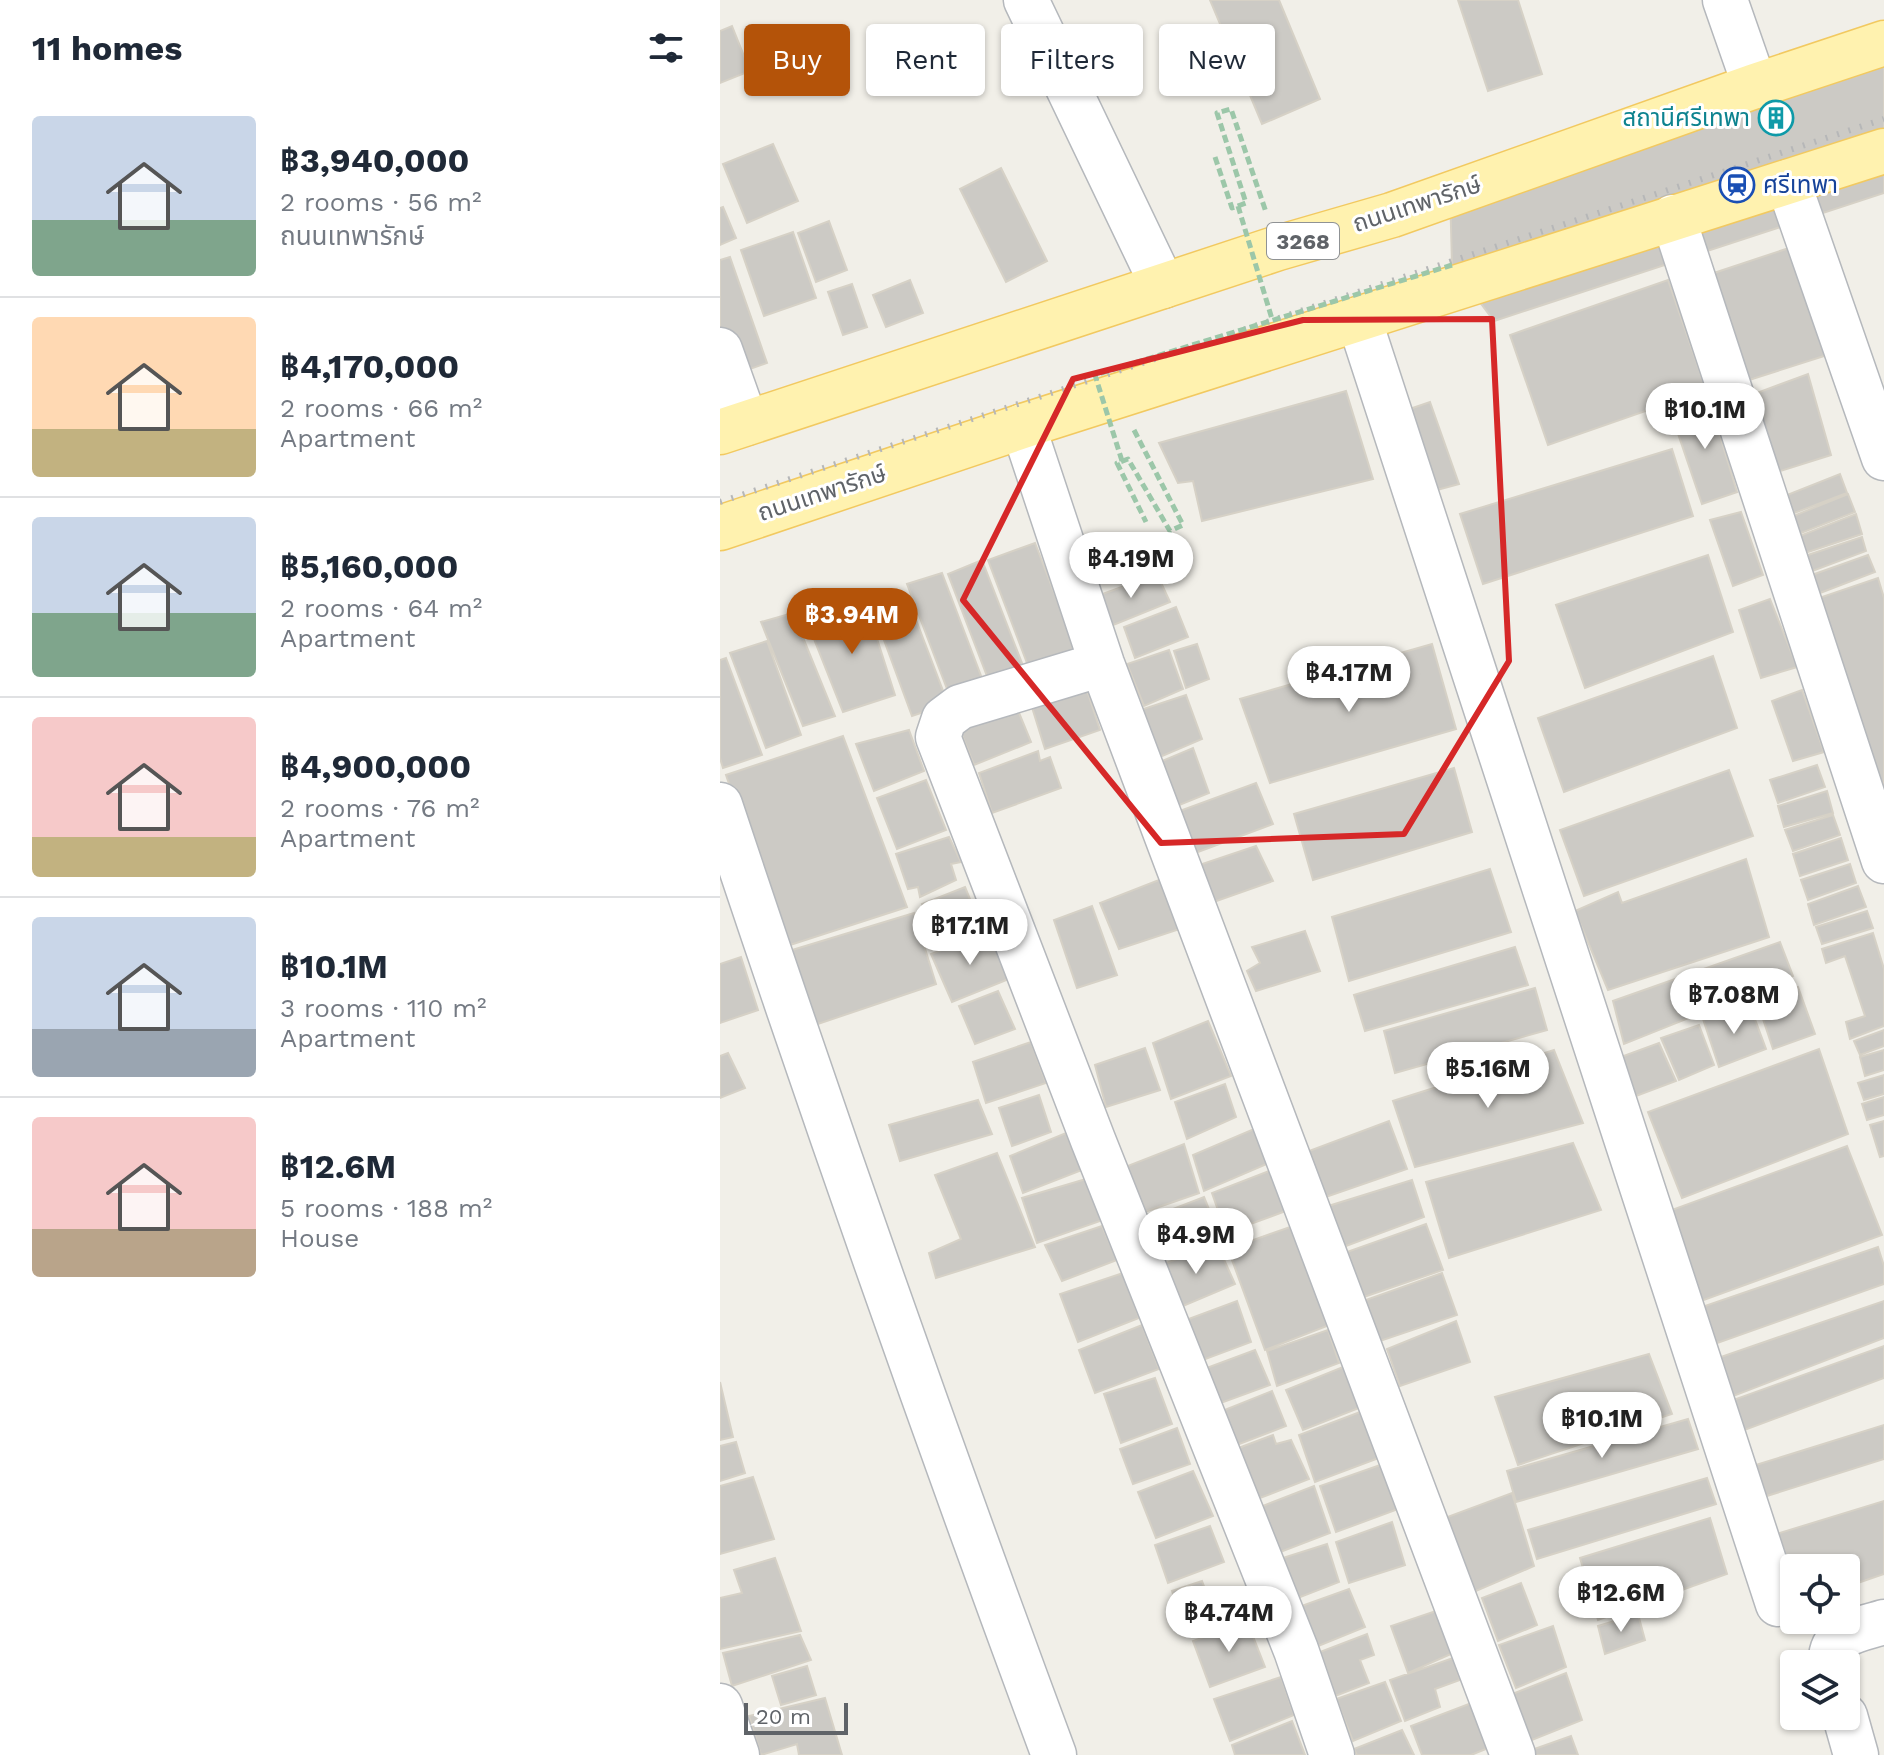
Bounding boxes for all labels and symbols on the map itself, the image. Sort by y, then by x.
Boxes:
building icon: สถานีศรีเทพา [1757,99,1795,137]
place label: สถานีศรีเทพา [1622,104,1750,132]
station icon: ศรีเทพา [1718,166,1756,204]
street label: ถนนเทพารักษ์ [1349,170,1485,238]
place label: ศรีเทพา [1763,171,1838,199]
road number: 3268 [1267,223,1339,259]
pin: ฿10.1M [1640,383,1770,451]
street label: ถนนเทพารักษ์ [754,459,890,527]
pin: ฿4.19M [1066,532,1196,600]
pin: ฿3.94M [787,588,917,656]
pin: ฿4.17M [1284,646,1414,714]
pin: ฿17.1M [905,899,1035,967]
pin: ฿7.08M [1669,968,1799,1036]
pin: ฿5.16M [1423,1042,1553,1110]
pin: ฿4.9M [1140,1208,1252,1276]
pin: ฿10.1M [1537,1392,1667,1460]
pin: ฿12.6M [1556,1566,1686,1634]
pin: ฿4.74M [1164,1586,1294,1654]
scale bar [744,1699,848,1735]

